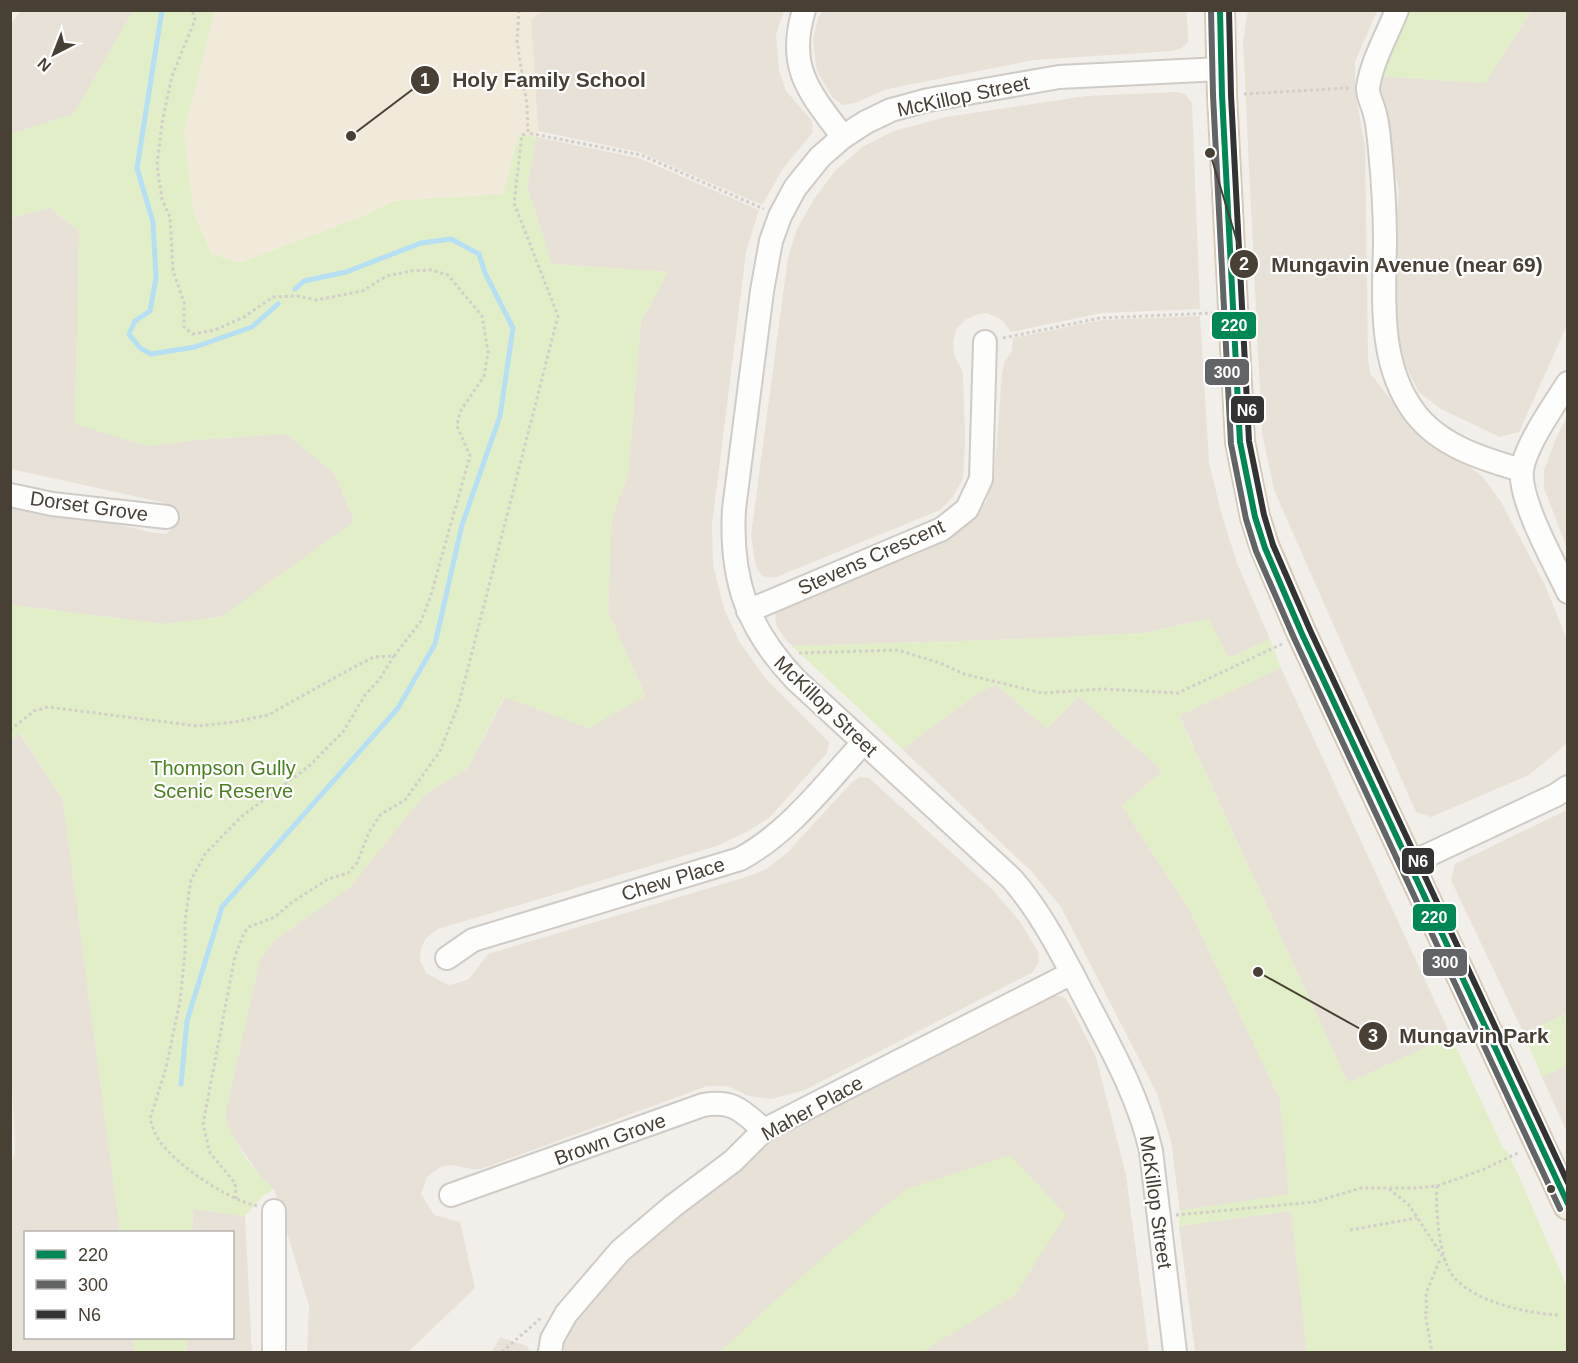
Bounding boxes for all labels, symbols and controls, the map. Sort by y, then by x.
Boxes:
north arrow [24,24,84,84]
text: N [34,55,54,75]
callout: Holy Family School [410,60,658,99]
text: Holy Family School [452,68,646,91]
text: 1 [420,70,430,90]
street label: McKillop Street [895,71,1031,121]
callout: Mungavin Avenue (near 69) [1229,245,1555,284]
text: Mungavin Avenue (near 69) [1271,253,1543,276]
text: 2 [1239,254,1249,274]
line badge: 220 [1211,311,1257,340]
text: 220 [1221,317,1247,334]
line badge: 300 [1204,358,1250,386]
text: 300 [1214,364,1240,381]
line badge: N6 [1230,395,1265,424]
text: N6 [1237,402,1257,419]
street label: Dorset Grove [29,487,149,525]
street label: Stevens Crescent [794,515,948,599]
street label: McKillop Street [770,651,882,761]
park label: Thompson Gully Scenic Reserve [150,757,296,802]
line badge: N6 [1401,847,1435,875]
street label: Chew Place [619,853,727,905]
text: N6 [1408,853,1428,870]
line badge: 220 [1412,903,1457,932]
text: 220 [1421,909,1447,926]
line badge: 300 [1422,948,1468,977]
text: 300 [1432,954,1458,971]
callout: Mungavin Park [1358,1016,1561,1055]
text: Mungavin Park [1399,1024,1549,1047]
text: 3 [1368,1026,1378,1046]
street label: Maher Place [758,1071,866,1145]
street label: Brown Grove [551,1109,669,1169]
street label: McKillop Street [1136,1134,1176,1271]
unlabelled marker [1545,1183,1557,1195]
legend [24,1231,234,1339]
text: 220 [78,1245,108,1265]
text: 300 [78,1275,108,1295]
text: N6 [78,1305,101,1325]

